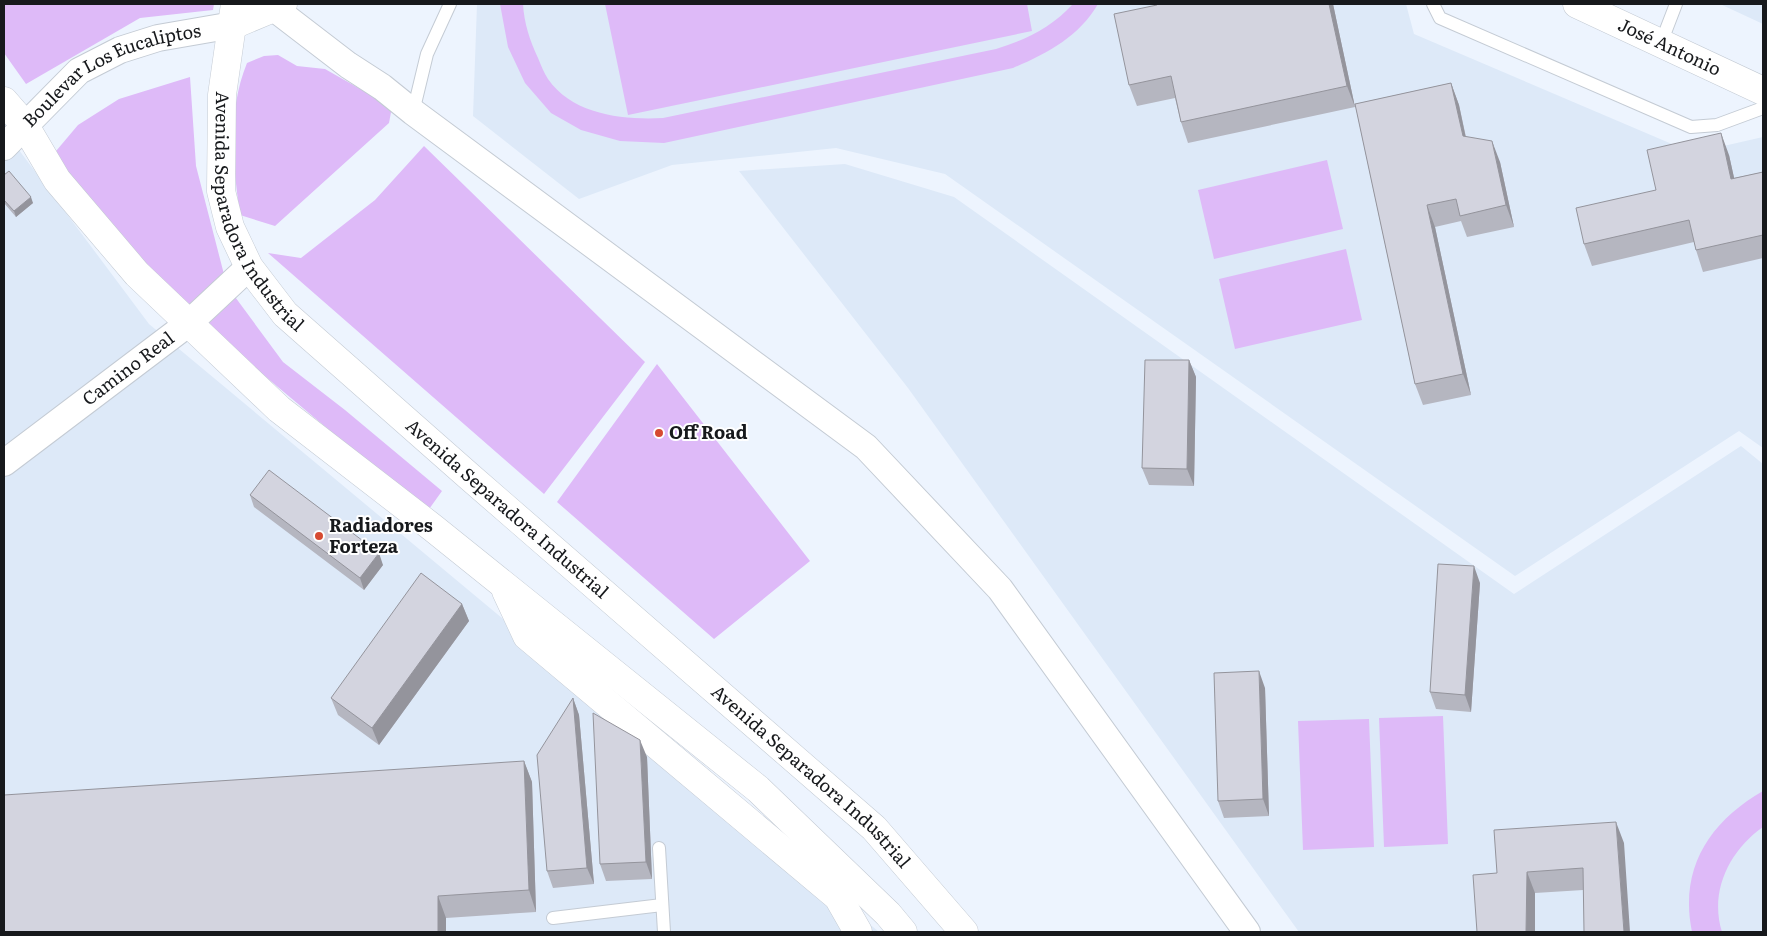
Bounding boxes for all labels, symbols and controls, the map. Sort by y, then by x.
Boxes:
street label: José Antonio [1614,10,1726,82]
street label: Boulevar Los Eucaliptos [16,16,203,133]
street label: Avenida Separadora Industrial [209,91,311,337]
street label: Camino Real [76,324,179,411]
street label: Avenida Separadora Industrial [401,412,615,604]
place label: Off Road [669,418,748,445]
marker: Off Road [653,427,665,439]
place label: Radiadores Forteza [329,511,433,559]
marker: Radiadores Forteza [313,530,325,542]
street label: Avenida Separadora Industrial [706,678,918,873]

